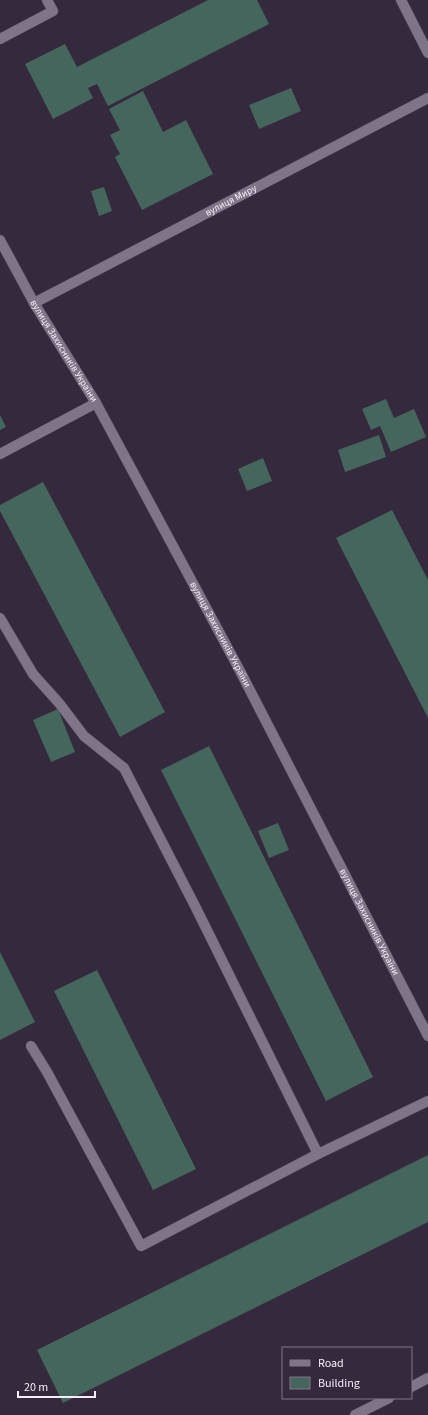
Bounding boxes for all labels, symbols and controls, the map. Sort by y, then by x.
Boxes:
street label: вулиця Миру [203,181,260,220]
street label: вулиця Захисників України [27,297,101,405]
street label: вулиця Захисників України [186,579,254,690]
street label: вулиця Захисників України [336,866,403,978]
legend [282,1347,412,1399]
text: Road [318,1355,344,1372]
scale bar [18,1373,95,1399]
text: Building [318,1375,360,1392]
text: 20 m [24,1379,48,1396]

